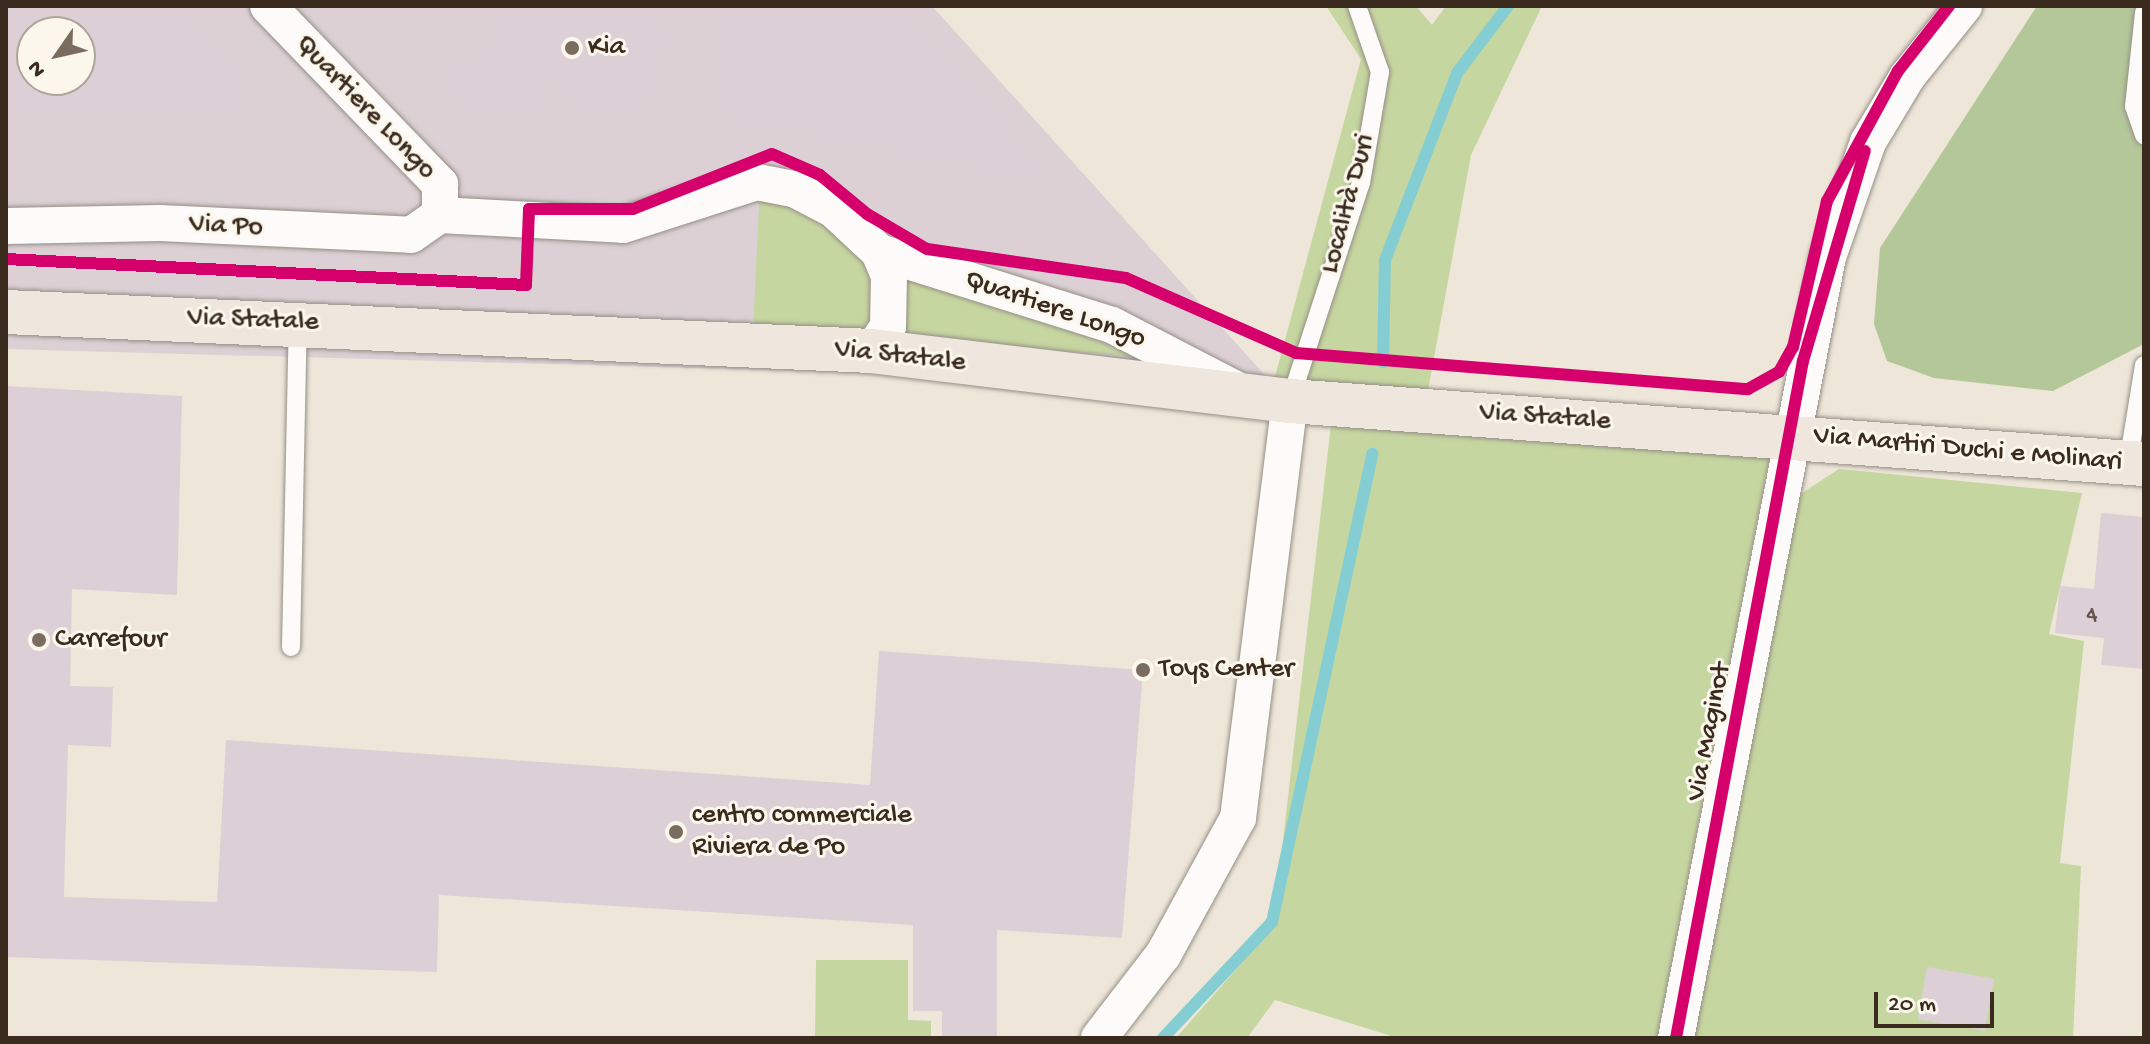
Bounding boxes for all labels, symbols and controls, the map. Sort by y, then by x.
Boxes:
north arrow [16,16,96,96]
street label: Quartiere Longo [287,28,443,188]
place label: Kia [588,31,625,65]
marker: Kia [563,39,581,57]
text: N [23,55,53,82]
street label: Località Duri [1314,131,1384,277]
street label: Via Po [188,208,264,246]
street label: Quartiere Longo [960,263,1150,357]
street label: Via Statale [187,302,319,340]
street label: Via Statale [833,333,967,381]
street label: Via Statale [1478,397,1612,439]
street label: Via Martiri Duchi e Molinari [1812,420,2124,480]
house number: 4 [2086,602,2098,630]
place label: Carrefour [55,623,166,657]
marker: Carrefour [30,631,48,649]
place label: Toys Center [1159,653,1294,687]
street label: Via Maginot [1680,660,1740,804]
marker: Toys Center [1134,661,1152,679]
place label: centro commerciale Riviera de Po [692,799,912,865]
marker: centro commerciale Riviera de Po [667,823,685,841]
scale bar [1878,976,1998,1026]
text: 20 m [1888,991,1936,1020]

